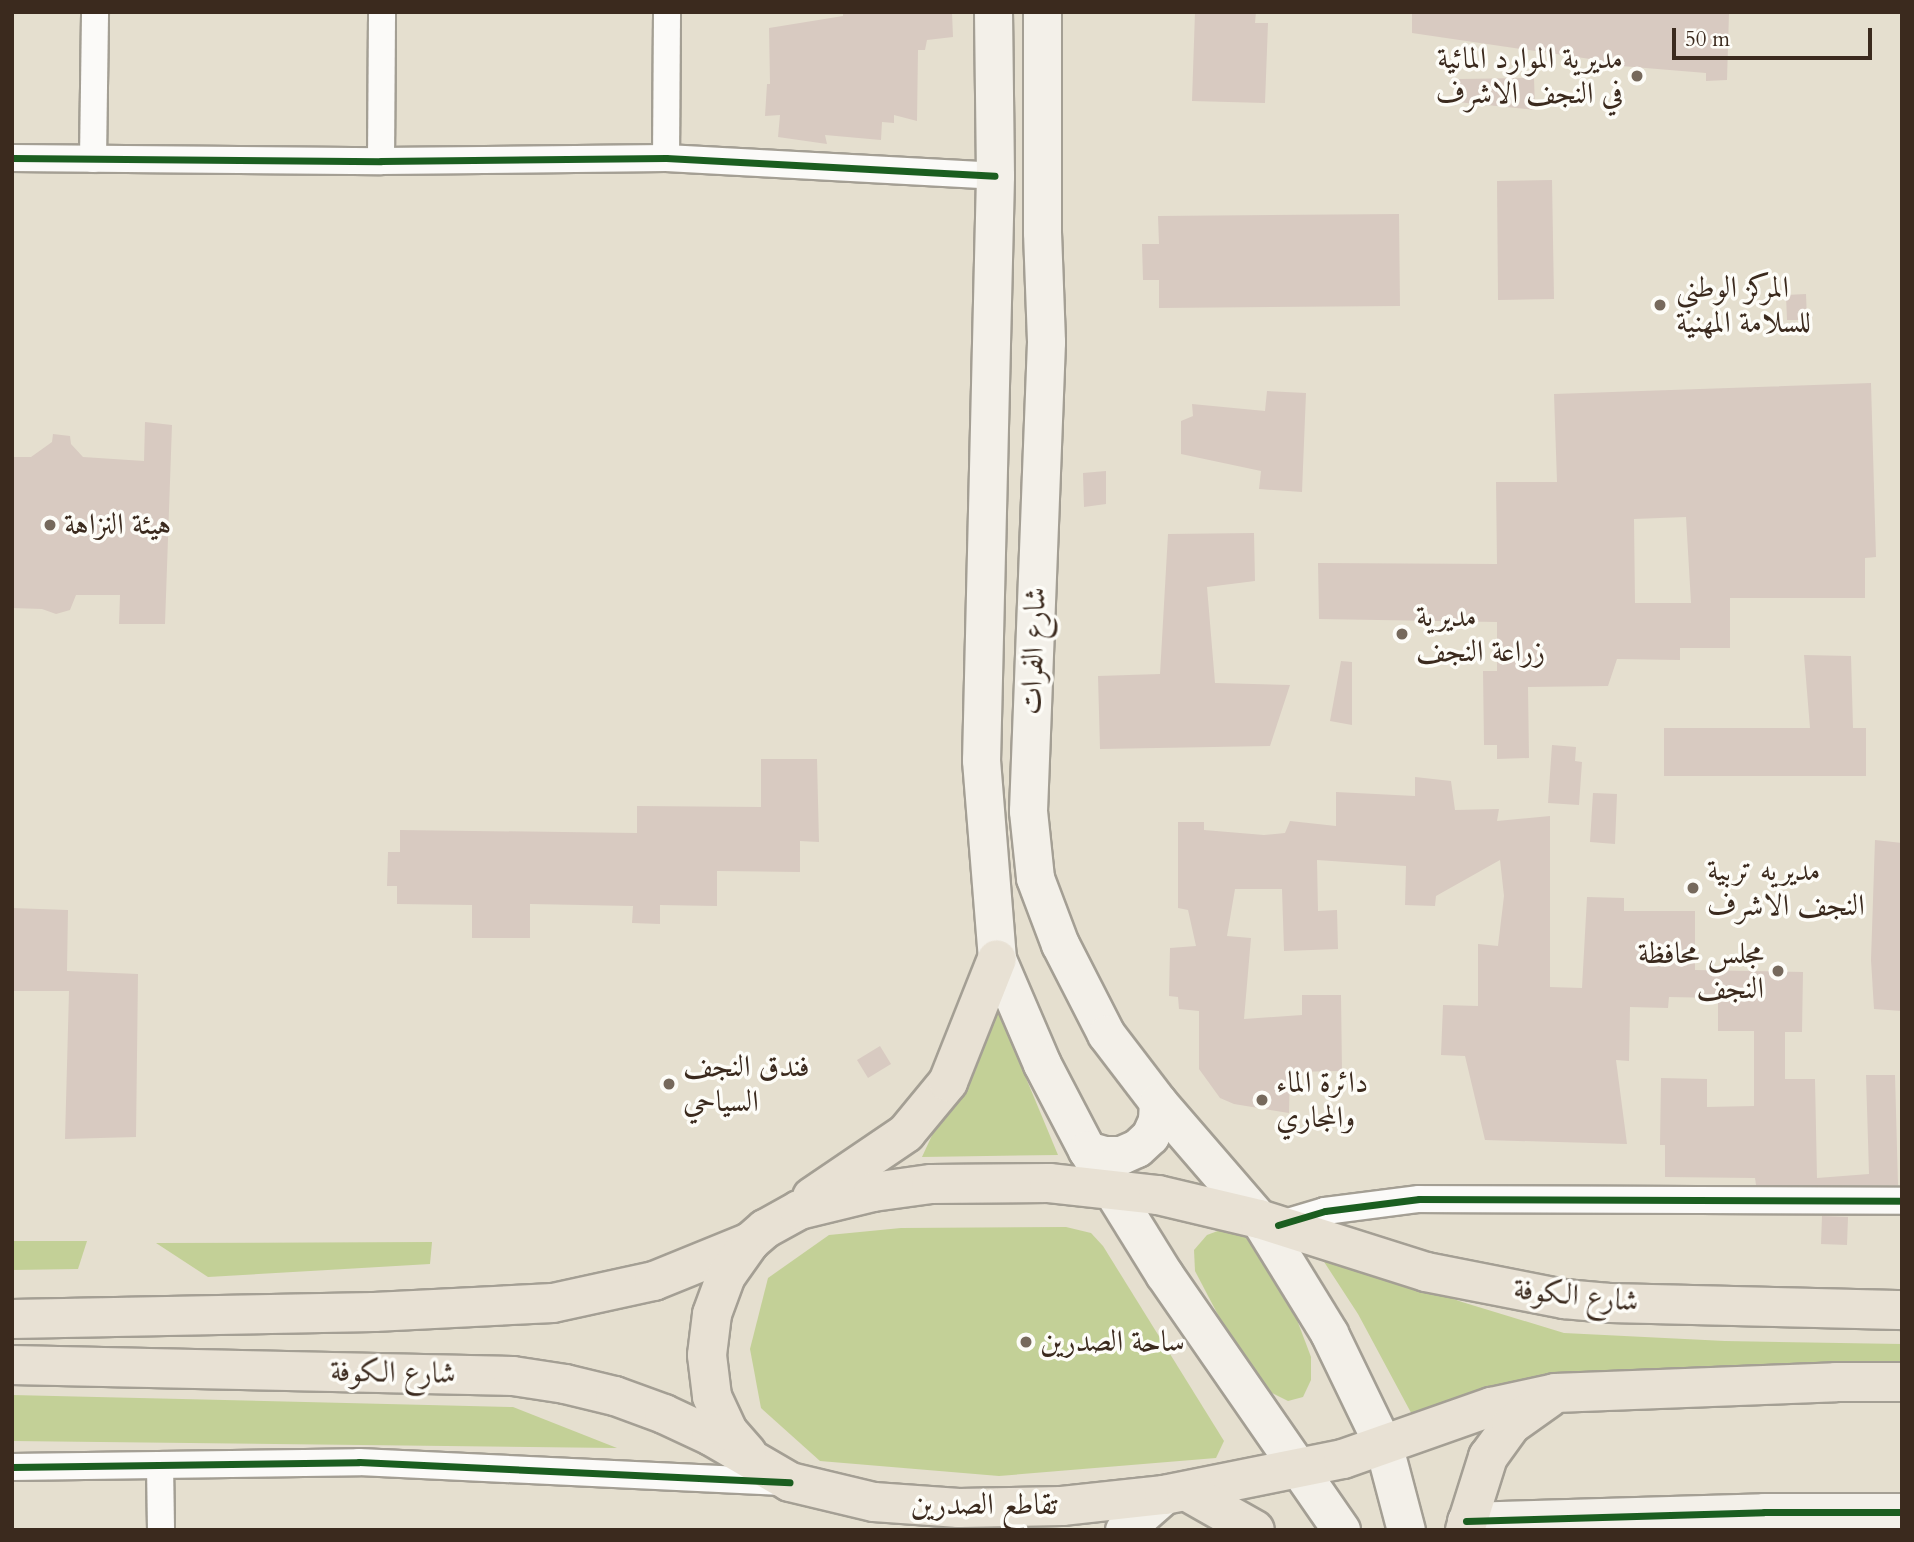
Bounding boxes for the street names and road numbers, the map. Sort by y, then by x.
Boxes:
street label: شارع الفرات [1014,587,1054,715]
street label: شارع الكوفة [1512,1272,1640,1320]
street label: شارع الكوفة [330,1354,456,1392]
street label: تقاطع الصدرين [911,1487,1057,1523]

